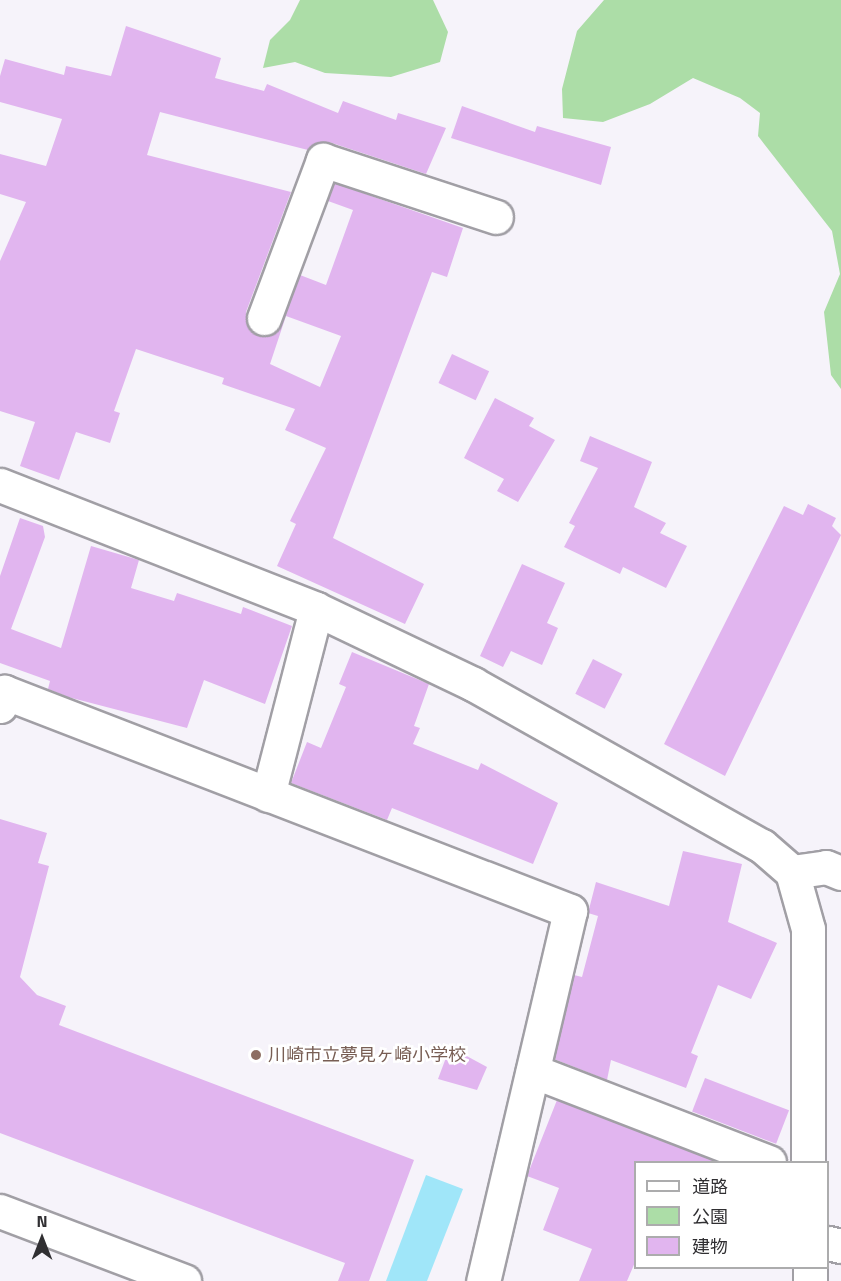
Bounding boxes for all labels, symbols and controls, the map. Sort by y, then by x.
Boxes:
place label: 川崎市立夢見ヶ崎小学校 [268,1044,466,1066]
marker: 川崎市立夢見ヶ崎小学校 [249,1048,263,1062]
legend [634,1161,829,1269]
text: 道路 [692,1173,728,1200]
text: 公園 [692,1203,728,1230]
north arrow [12,1209,72,1269]
text: N [36,1209,48,1233]
text: 建物 [692,1233,728,1260]

